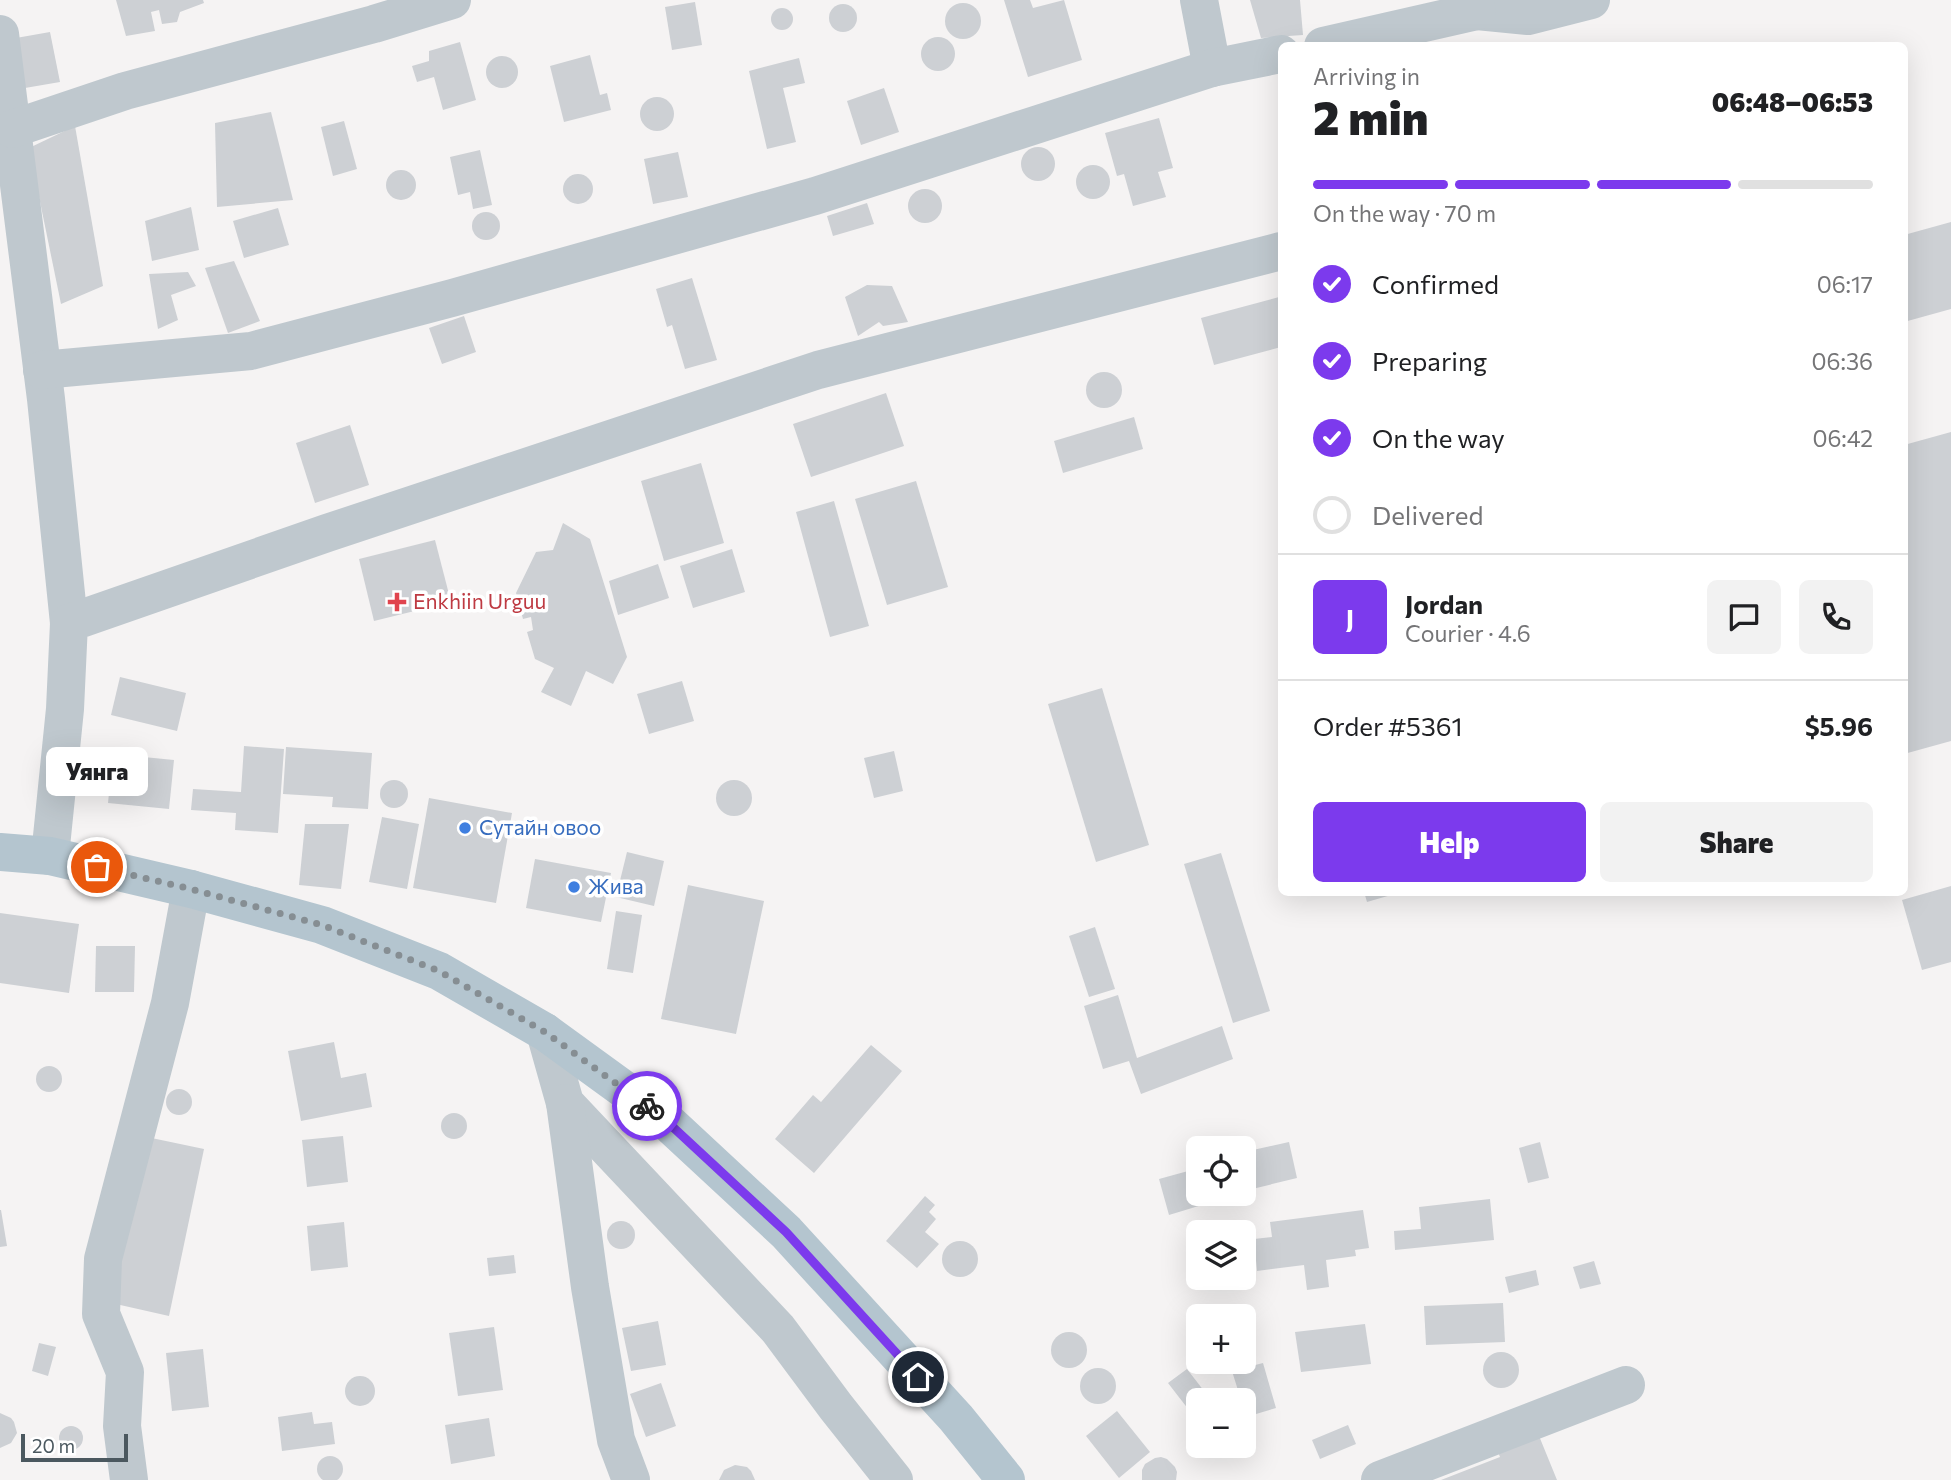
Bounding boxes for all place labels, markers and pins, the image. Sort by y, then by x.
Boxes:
place label: Enkhiin Urguu [413,588,546,613]
marker: Enkhiin Urguu [387,592,407,612]
callout: Уянга [46,748,148,797]
place label: Сутайн овоо [479,814,601,839]
marker: Сутайн овоо [457,820,473,836]
pin [67,837,127,897]
place label: Жива [588,873,644,898]
marker: Жива [566,879,582,895]
pin [888,1347,948,1407]

